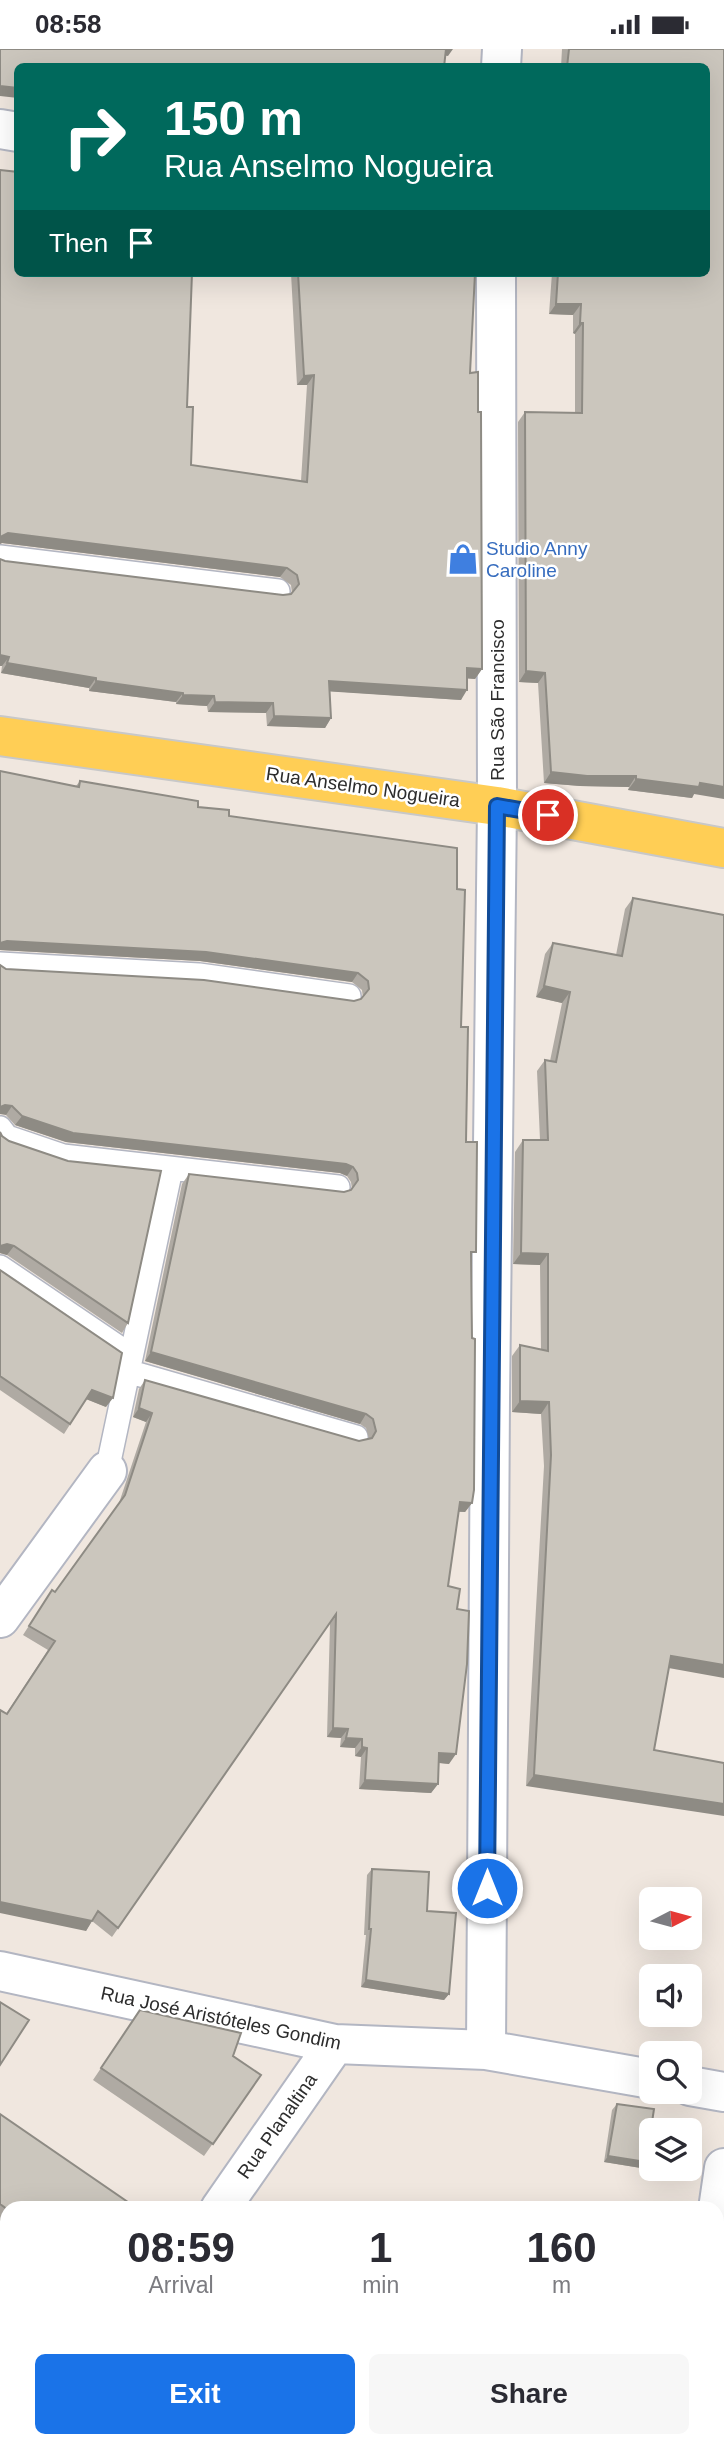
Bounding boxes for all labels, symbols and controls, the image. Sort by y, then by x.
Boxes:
text: 08:58 [35,9,102,39]
icon: right [49,91,140,182]
text: 150 m [164,91,303,145]
text: Rua Anselmo Nogueira [164,148,493,184]
icon: arrive [122,224,160,262]
text: Then [49,228,108,258]
place label: Studio Anny Caroline [486,538,588,581]
shop icon: Studio Anny Caroline [446,542,480,576]
street label: Rua São Francisco [487,619,508,781]
street label: Rua Anselmo Nogueira [265,763,462,811]
pin [518,785,578,845]
icon: arrive [529,796,567,834]
position arrow [450,1851,524,1925]
north arrow [639,1887,702,1949]
map controls [639,1887,702,2181]
button: sound [639,1964,702,2027]
street label: Rua José Aristóteles Gondim [99,1982,343,2054]
button: search [639,2041,702,2104]
street label: Rua Planaltina [233,2069,321,2183]
button: layers [639,2118,702,2181]
text: 08:59 [127,2224,235,2271]
text: 1 [369,2224,392,2271]
text: 160 [527,2224,597,2271]
text: Arrival [148,2272,214,2298]
text: min [362,2272,399,2298]
text: m [552,2272,571,2298]
button: Exit [35,2354,355,2434]
button: Share [369,2354,689,2434]

